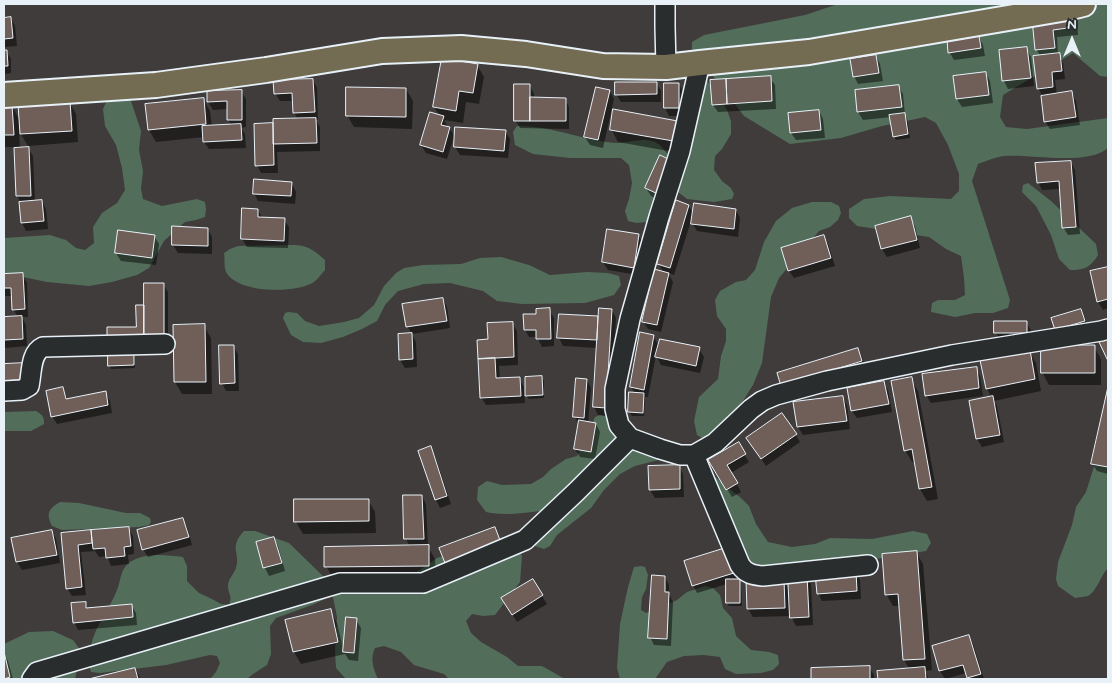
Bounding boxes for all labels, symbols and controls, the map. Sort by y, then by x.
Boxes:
north arrow [1047,15,1097,65]
text: N [1067,16,1077,34]

